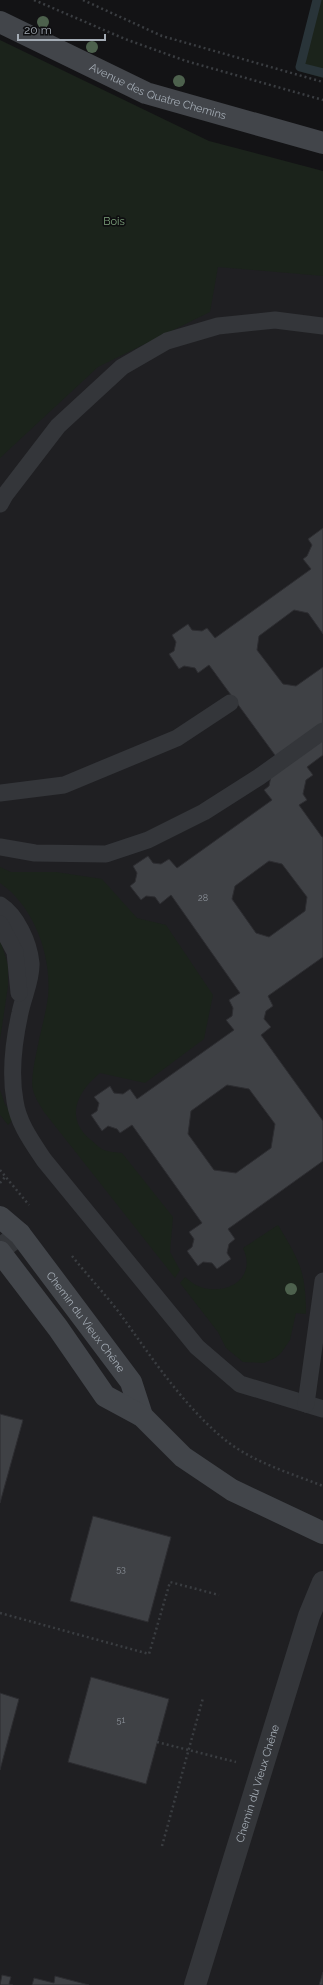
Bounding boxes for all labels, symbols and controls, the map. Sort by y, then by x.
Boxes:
scale bar [18,16,105,42]
text: 20 m [24,23,52,37]
street label: Avenue des Quatre Chemins [88,60,228,122]
park label: Bois [103,215,125,228]
house number: 28 [198,893,208,903]
street label: Chemin du Vieux Chêne [44,1269,128,1375]
house number: 53 [116,1564,126,1574]
house number: 51 [117,1715,126,1725]
street label: Chemin du Vieux Chêne [233,1722,282,1844]

